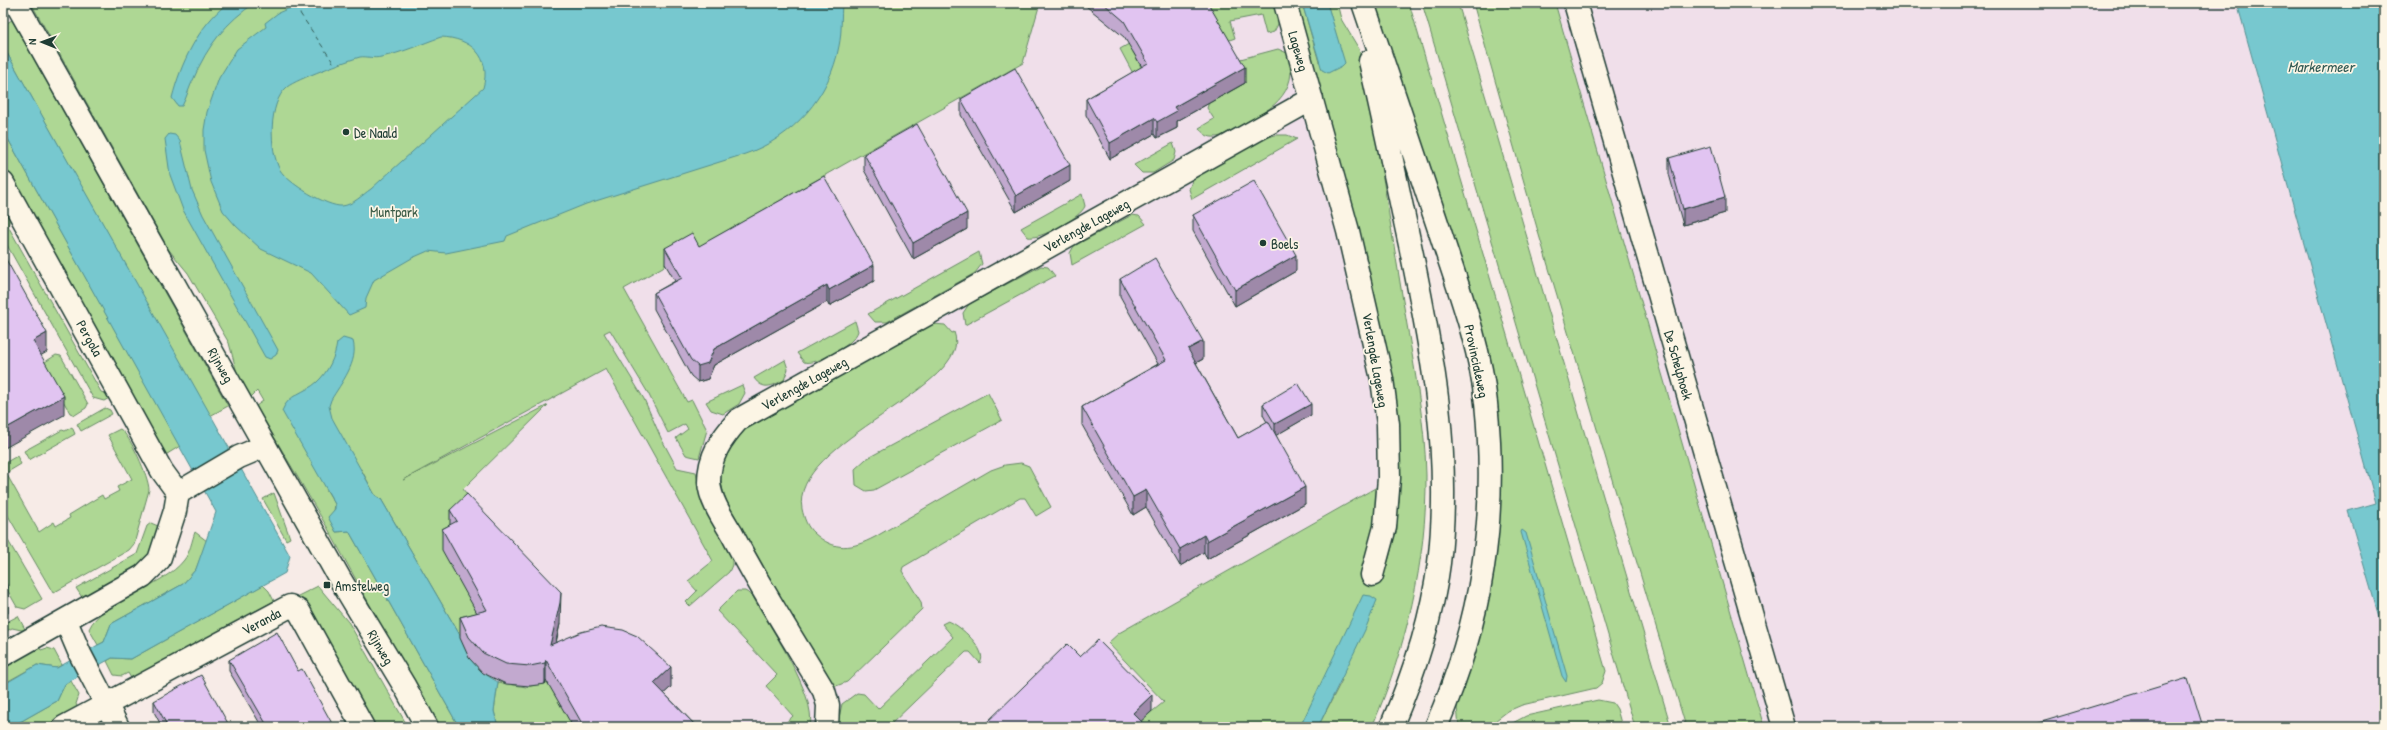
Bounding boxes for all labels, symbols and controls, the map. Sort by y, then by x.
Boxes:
north arrow [22,22,62,62]
street label: Lageweg [1283,29,1314,74]
text: N [25,39,39,45]
water label: Markermeer [2288,56,2356,77]
place label: De Naald [354,123,398,142]
marker: De Naald [341,127,351,137]
street label: Verlengde Lageweg [1040,193,1133,257]
park label: Muntpark [370,202,418,222]
place label: Boels [1271,234,1298,253]
marker: Boels [1258,238,1268,248]
street label: Verlengde Lageweg [1357,311,1394,409]
street label: Pergola [71,316,108,360]
street label: Provincialeweg [1459,323,1494,400]
street label: De Schelphoek [1659,328,1698,402]
street label: Rijnweg [203,344,239,386]
street label: Verlengde Lageweg [758,351,851,415]
place label: Amstelweg [335,576,389,596]
marker: Amstelweg [322,580,332,590]
street label: Veranda [238,603,284,639]
street label: Rijnweg [362,626,399,668]

